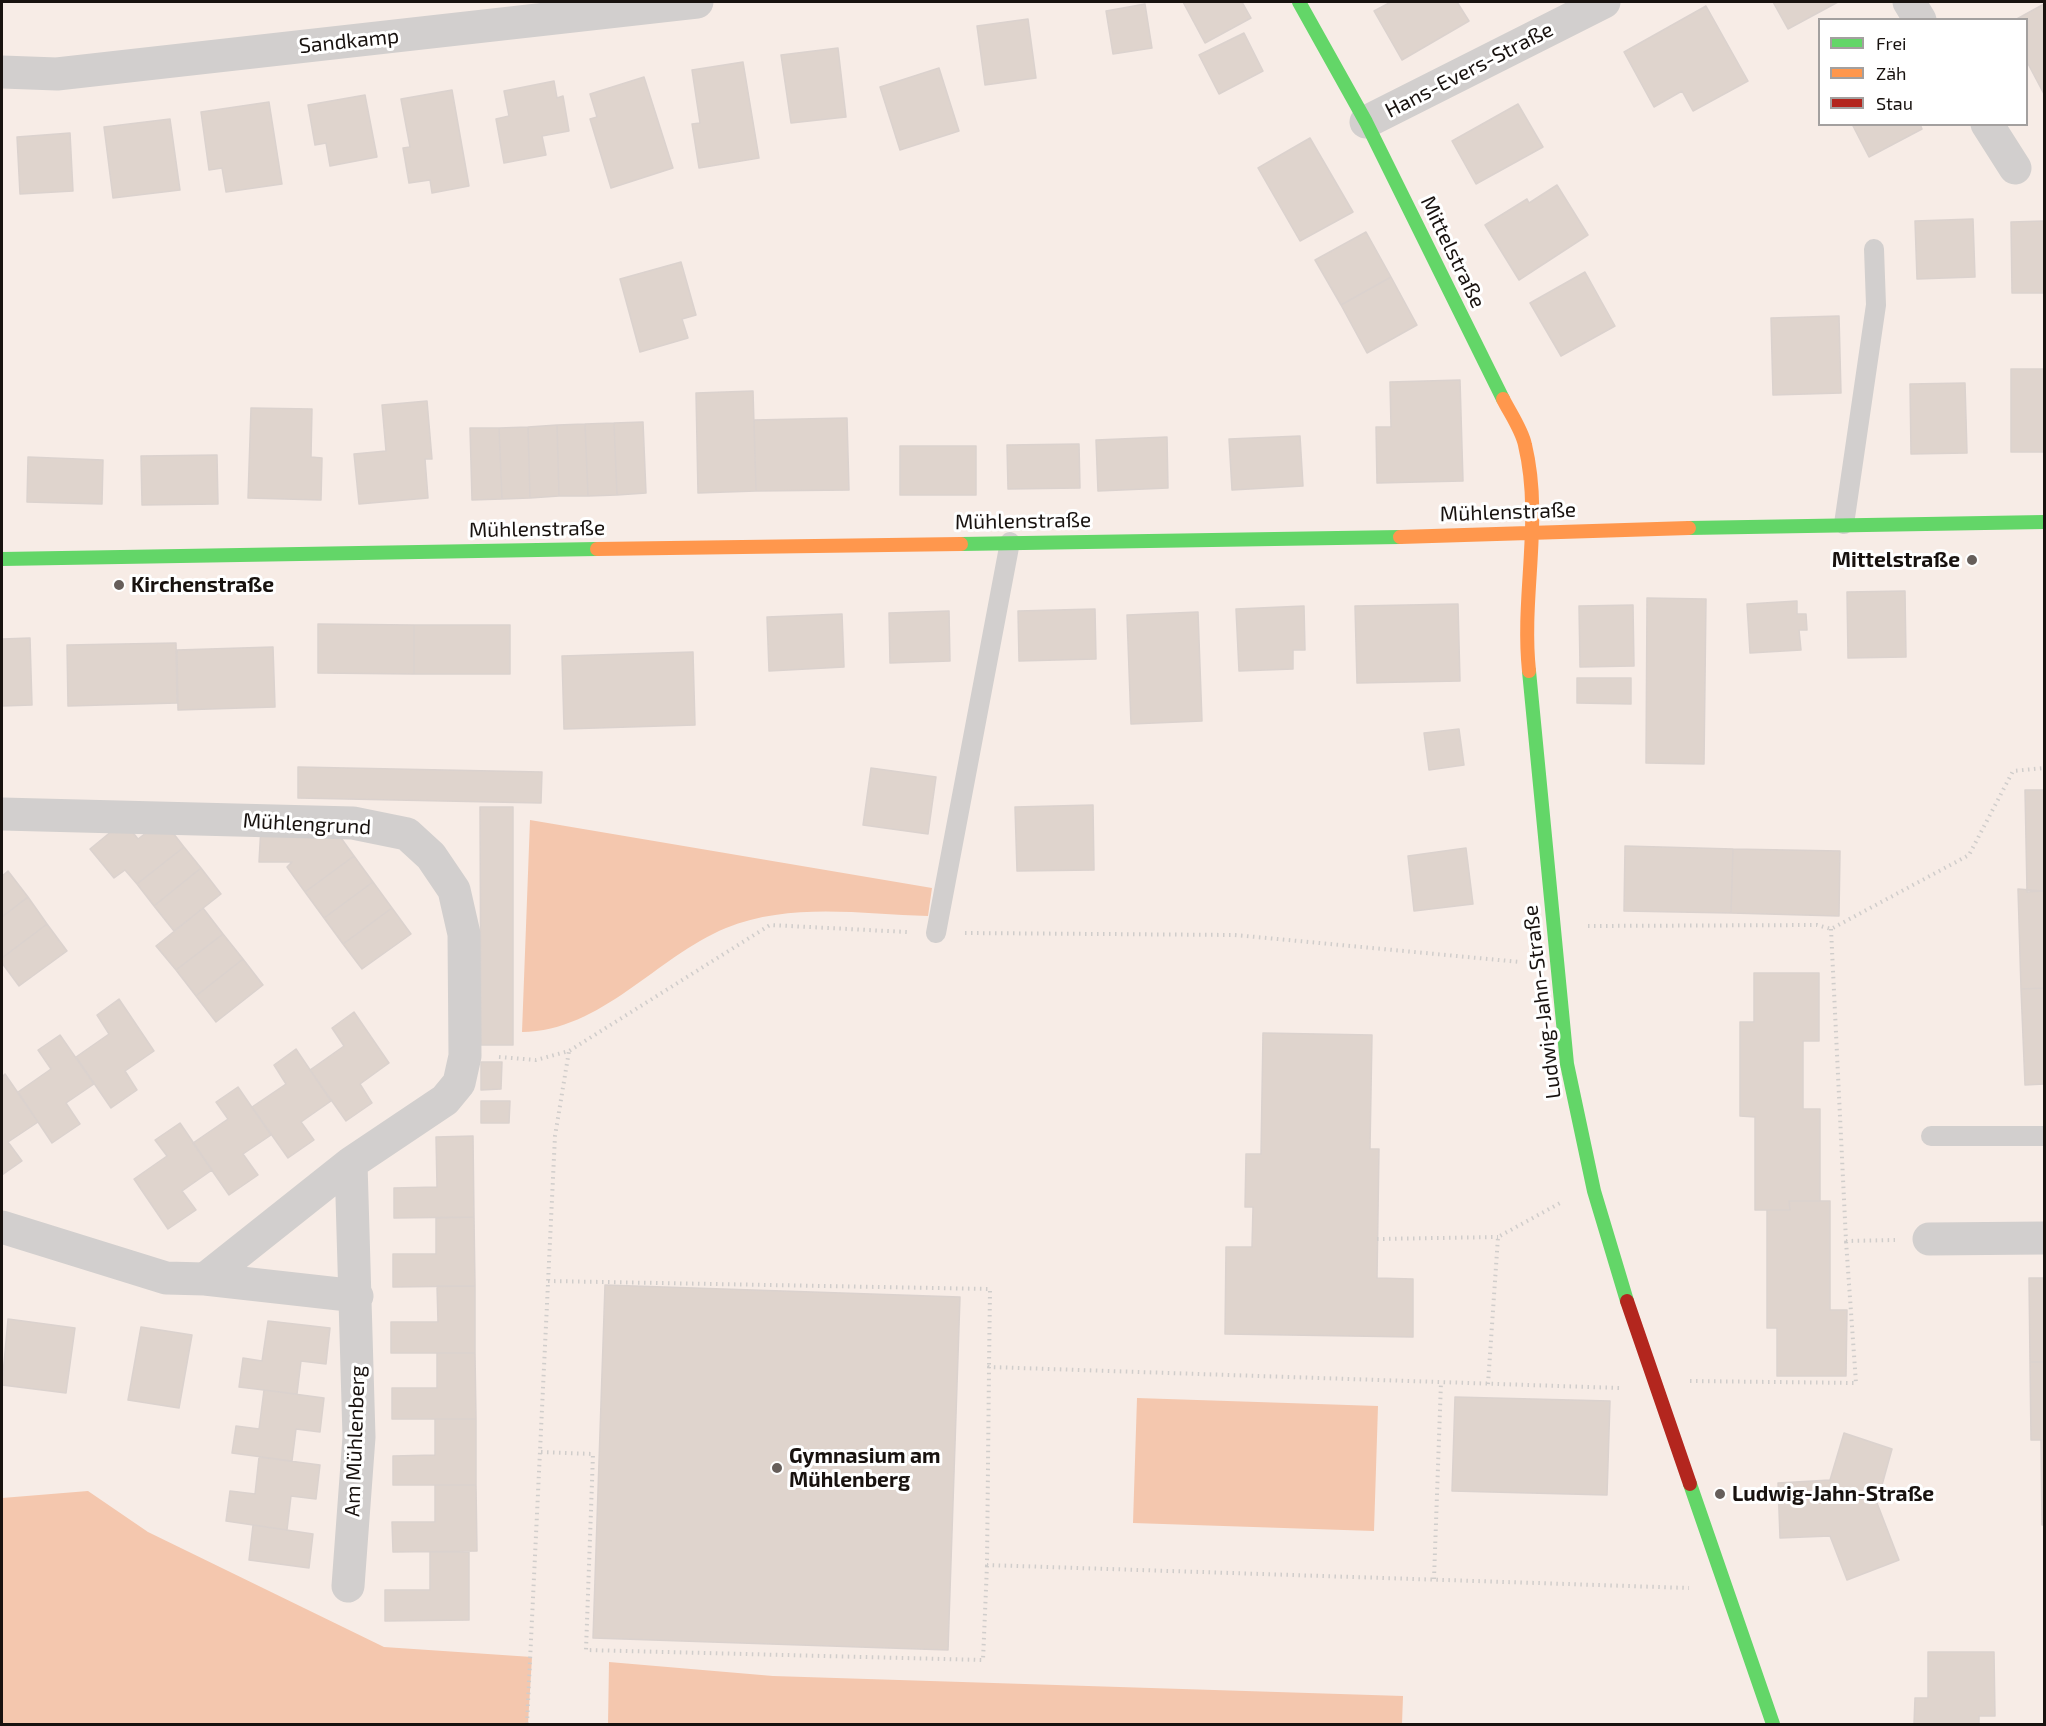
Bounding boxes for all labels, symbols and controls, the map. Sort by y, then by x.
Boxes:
street label: Hans-Evers-Straße [1381,17,1557,123]
legend [1818,18,2028,126]
street label: Sandkamp [298,23,400,59]
text: Frei [1876,32,1907,54]
text: Zäh [1876,62,1907,84]
text: Stau [1876,92,1913,114]
street label: Mittelstraße [1415,192,1491,312]
street label: Mühlenstraße [1439,497,1577,527]
street label: Mühlenstraße [955,507,1091,535]
street label: Mühlenstraße [469,515,605,543]
place label: Mittelstraße [1832,547,1960,573]
marker: Mittelstraße [1965,553,1979,567]
place label: Kirchenstraße [131,572,274,598]
marker: Kirchenstraße [112,578,126,592]
street label: Mühlengrund [242,808,372,840]
street label: Ludwig-Jahn-Straße [1518,904,1566,1100]
street label: Am Mühlenberg [340,1365,370,1517]
place label: Gymnasium am Mühlenberg [789,1443,940,1493]
marker: Gymnasium am Mühlenberg [770,1461,784,1475]
place label: Ludwig-Jahn-Straße [1732,1481,1934,1507]
marker: Ludwig-Jahn-Straße [1713,1487,1727,1501]

